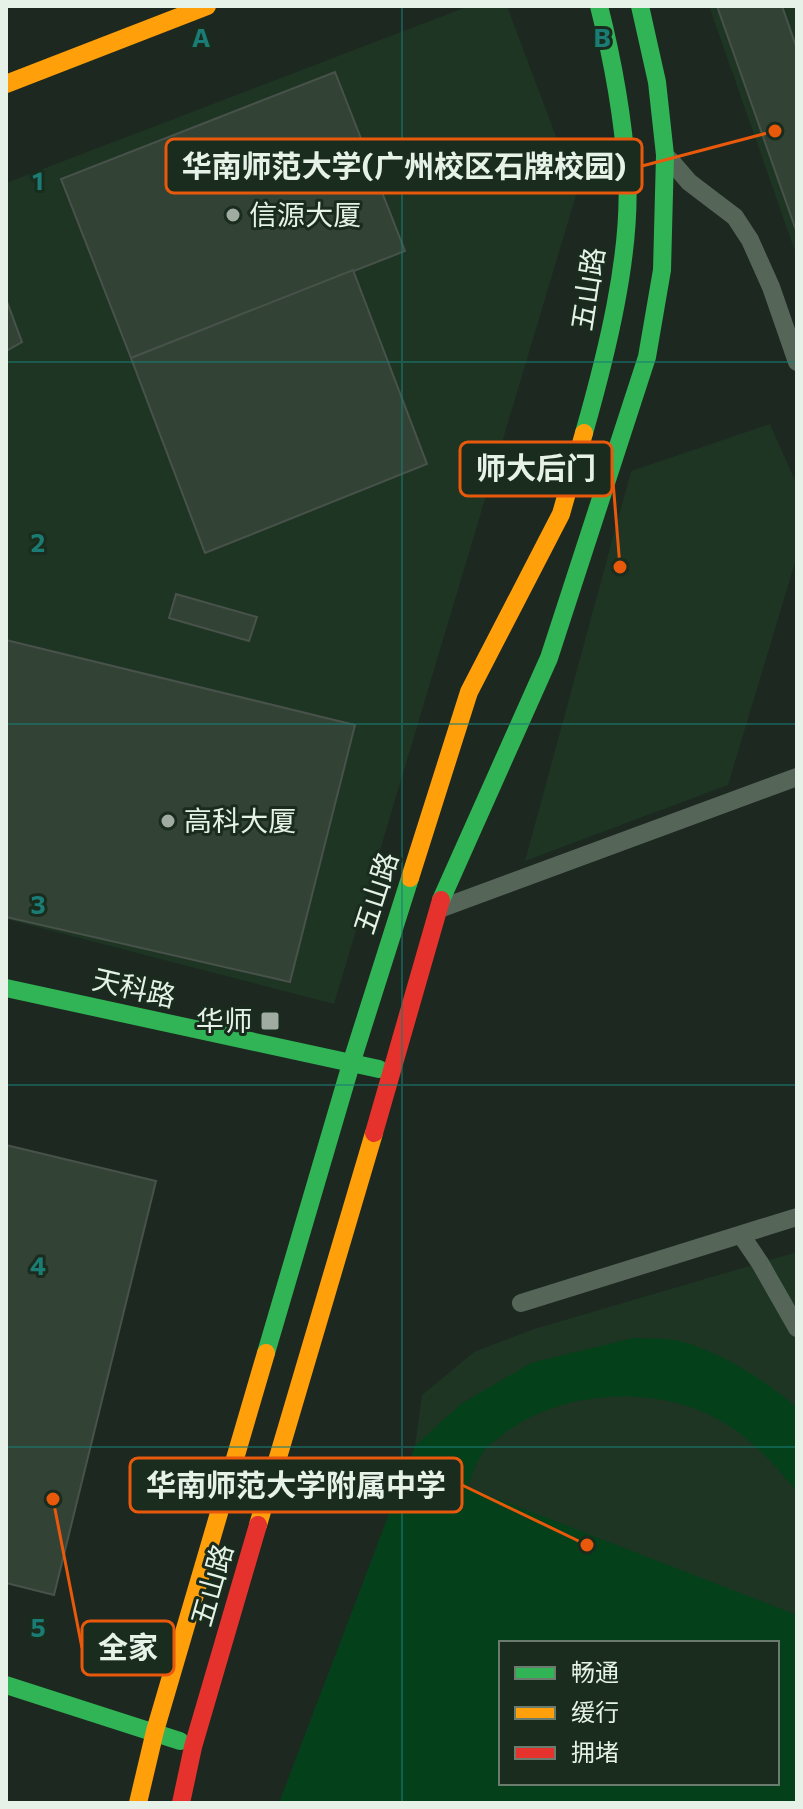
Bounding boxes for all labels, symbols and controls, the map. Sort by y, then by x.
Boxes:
text: A [192,21,211,52]
text: B [593,21,611,52]
callout: 华南师范大学(广州校区石牌校园) [166,139,642,193]
text: 华南师范大学(广州校区石牌校园) [182,146,626,183]
text: 1 [32,164,44,195]
place label: 信源大厦 [249,197,361,231]
marker: 信源大厦 [224,206,242,224]
street label: 五山路 [564,245,610,333]
callout: 师大后门 [460,442,612,496]
text: 师大后门 [476,448,596,485]
text: 2 [31,526,45,557]
place label: 高科大厦 [184,803,296,837]
marker: 高科大厦 [159,812,177,830]
street label: 五山路 [346,847,404,938]
text: 3 [30,888,46,919]
street label: 天科路 [89,961,179,1013]
place label: 华师 [196,1003,252,1037]
marker: 华师 [259,1010,281,1032]
text: 4 [30,1249,46,1280]
callout: 华南师范大学附属中学 [130,1458,462,1512]
text: 华南师范大学附属中学 [146,1465,446,1502]
street label: 五山路 [183,1540,239,1630]
text: 5 [30,1611,46,1642]
callout: 全家 [82,1621,174,1675]
text: 全家 [98,1627,158,1664]
legend [499,1641,779,1785]
text: 畅通 [571,1657,619,1686]
text: 缓行 [571,1697,619,1726]
text: 拥堵 [571,1737,619,1766]

